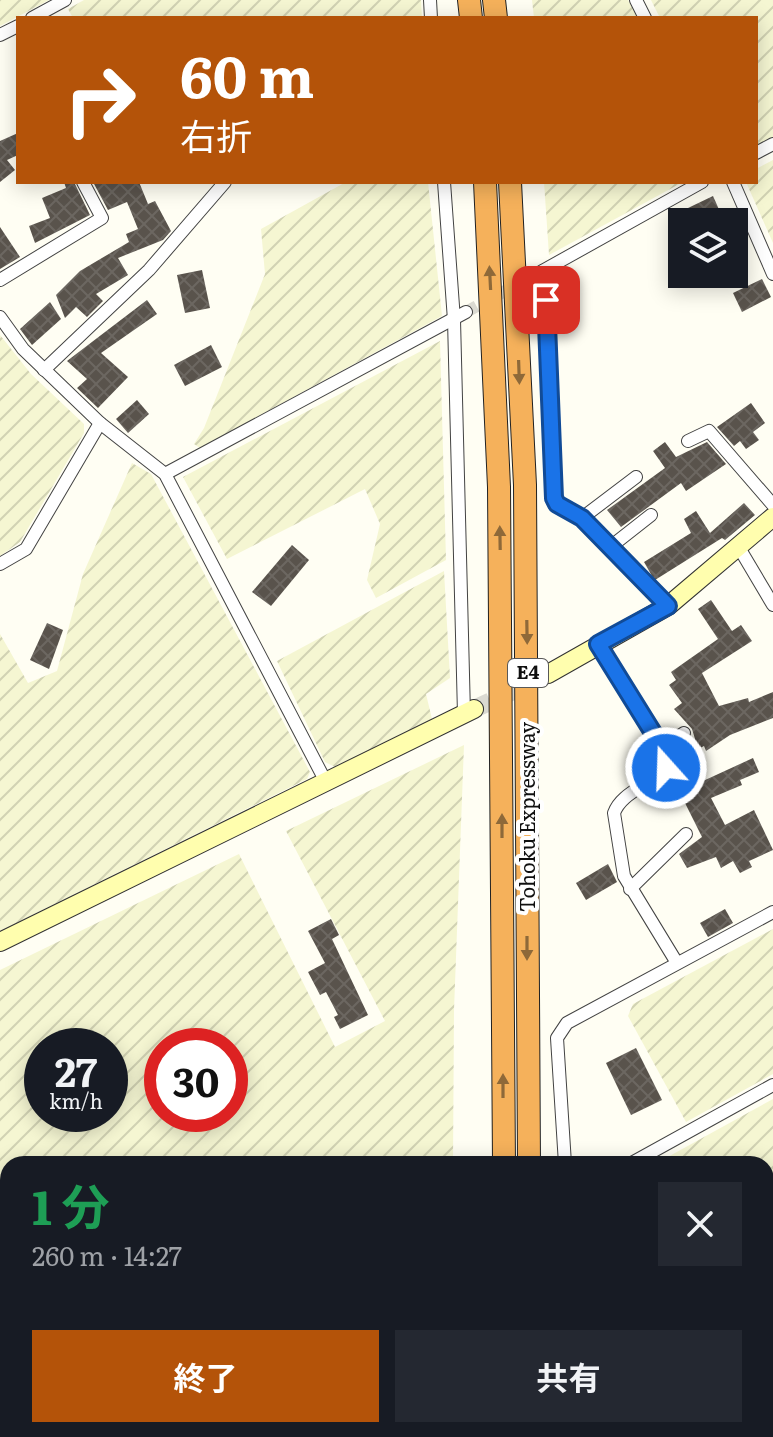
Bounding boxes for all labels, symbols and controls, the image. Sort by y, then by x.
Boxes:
text: 60 m [180,32,314,115]
icon: right [48,48,152,152]
text: 右折 [180,108,252,161]
map controls [668,208,748,288]
button: layers [668,208,748,288]
one-way arrow [483,265,496,290]
pin [512,266,580,334]
icon: arrive [524,278,568,322]
one-way arrow [513,360,526,385]
one-way arrow [494,525,506,550]
one-way arrow [521,620,533,645]
road number: E4 [508,659,548,687]
street label: Tohoku Expressway [511,722,541,912]
position arrow [624,726,708,810]
one-way arrow [496,813,508,838]
one-way arrow [521,936,534,961]
speed limit sign: 30 [144,1028,248,1132]
text: 27 [55,1040,97,1099]
one-way arrow [497,1073,509,1098]
text: km/h [49,1085,103,1115]
text: 1 分 [32,1169,109,1240]
button: close [658,1182,742,1266]
text: 260 m · 14:27 [32,1235,182,1274]
button: 終了 [32,1330,379,1422]
button: 共有 [395,1330,742,1422]

